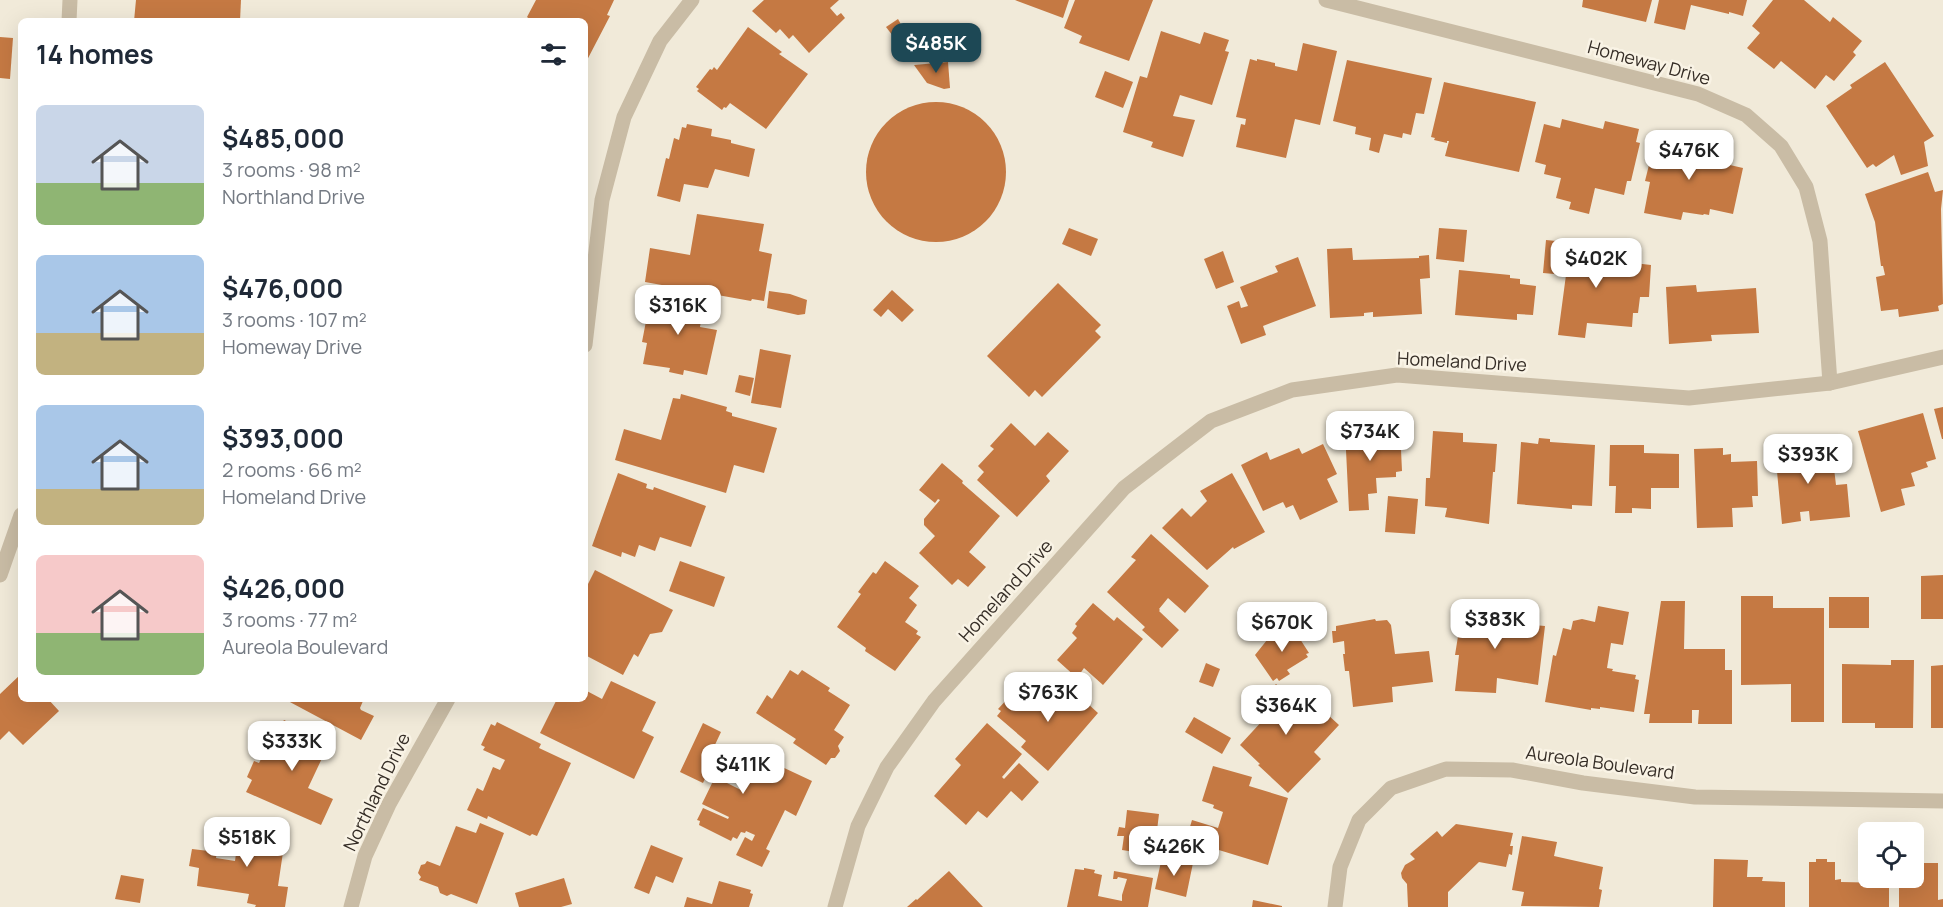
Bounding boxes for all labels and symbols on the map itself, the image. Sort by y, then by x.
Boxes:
pin: $485K [894,23,978,74]
street label: Homeway Drive [1585,34,1713,90]
pin: $476K [1647,130,1731,181]
pin: $402K [1554,238,1638,289]
pin: $316K [636,285,720,336]
street label: Homeland Drive [1397,346,1528,376]
pin: $734K [1328,411,1412,462]
pin: $393K [1766,434,1850,485]
street label: Homeland Drive [953,534,1058,647]
pin: $383K [1453,599,1537,650]
pin: $670K [1240,602,1324,653]
pin: $763K [1006,672,1090,723]
pin: $364K [1244,685,1328,736]
pin: $333K [250,721,334,772]
street label: Northland Drive [337,729,415,855]
street label: Aureola Boulevard [1524,740,1676,784]
pin: $411K [701,744,785,795]
pin: $518K [205,817,289,868]
pin: $426K [1132,826,1216,877]

